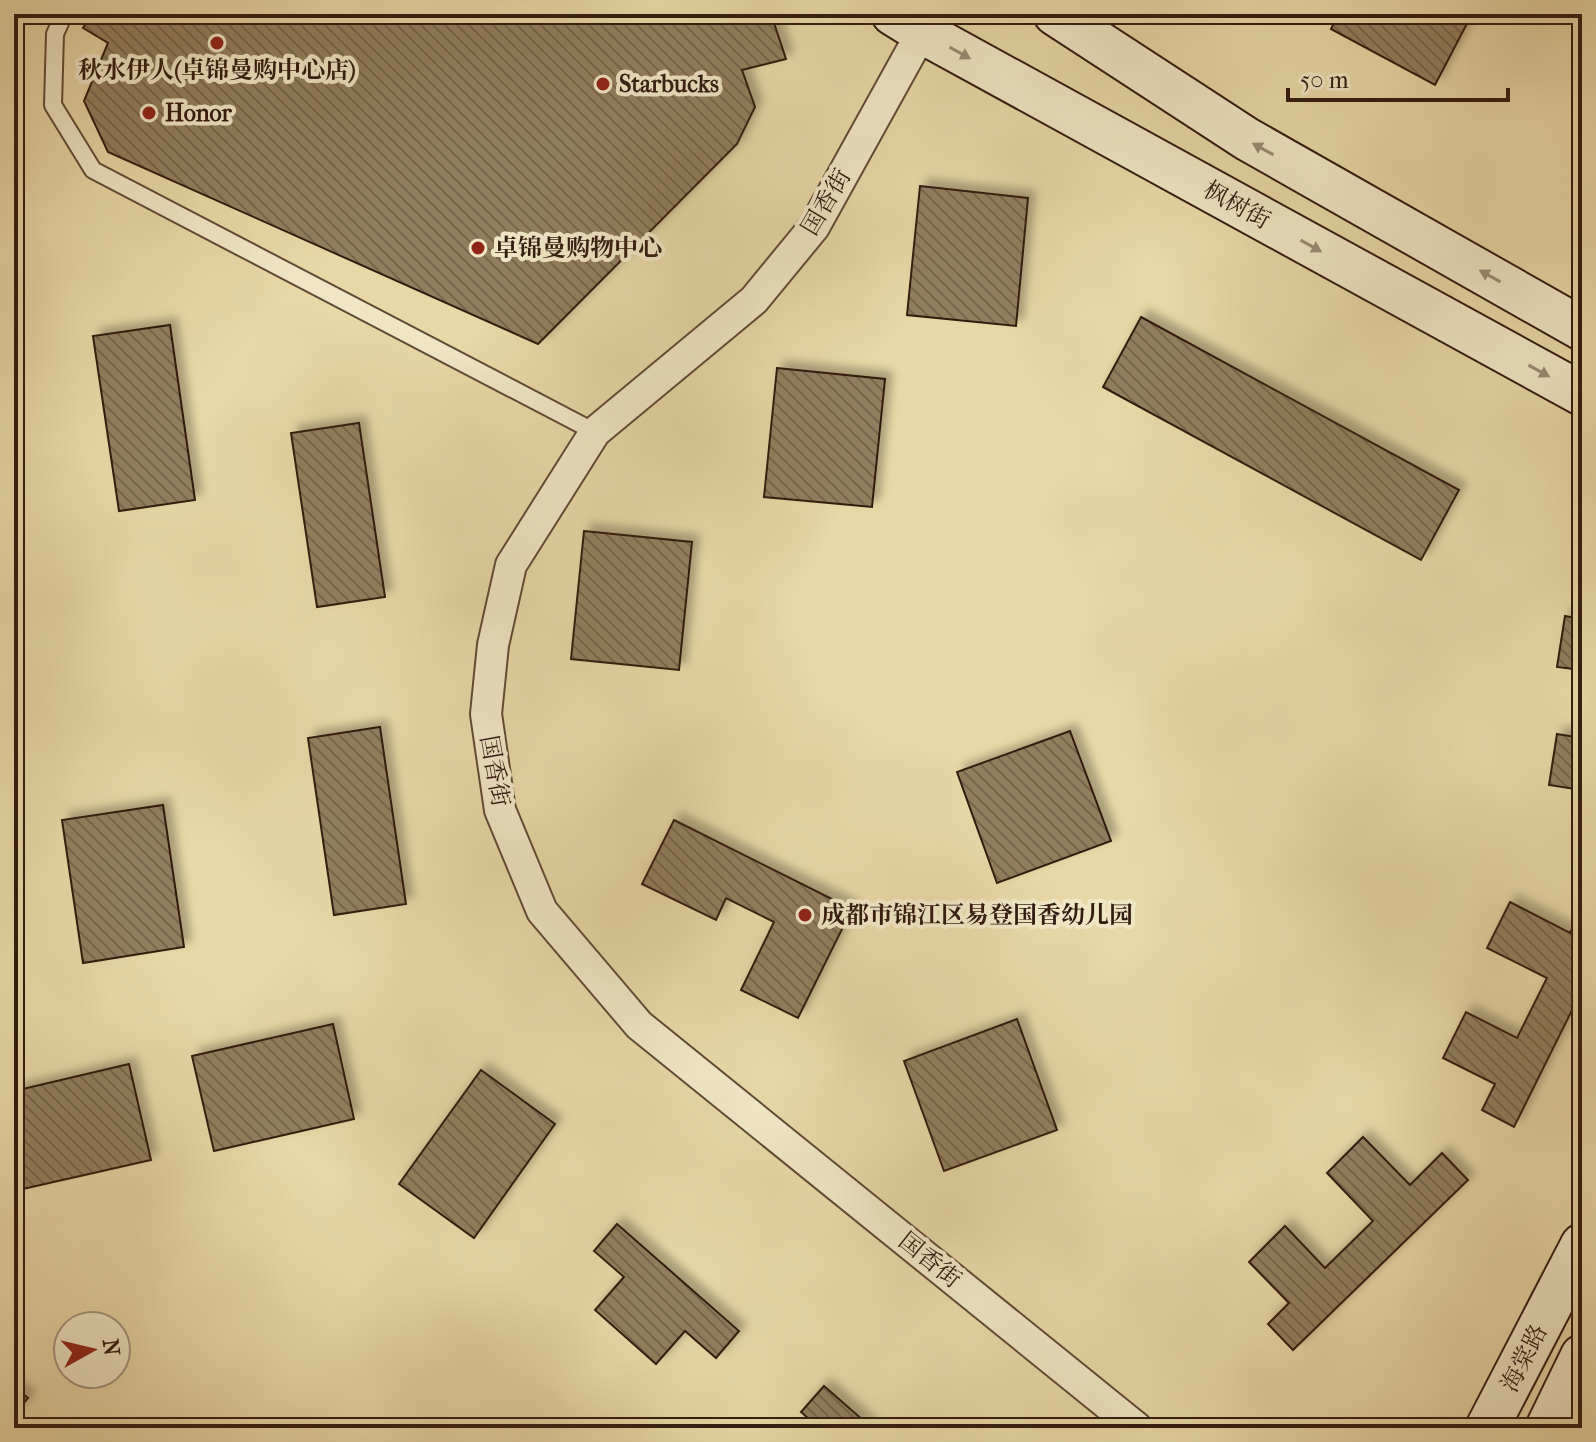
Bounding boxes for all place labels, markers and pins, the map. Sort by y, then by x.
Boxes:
marker: 秋水伊人(卓锦曼购中心店) [208,34,226,52]
place label: 秋水伊人(卓锦曼购中心店) [78,56,356,84]
place label: Starbucks [619,70,719,98]
marker: Starbucks [594,75,612,93]
place label: Honor [165,99,232,127]
marker: Honor [140,104,158,122]
place label: 卓锦曼购物中心 [494,234,662,262]
marker: 卓锦曼购物中心 [469,239,487,257]
place label: 成都市锦江区易登国香幼儿园 [821,901,1133,929]
marker: 成都市锦江区易登国香幼儿园 [796,906,814,924]

